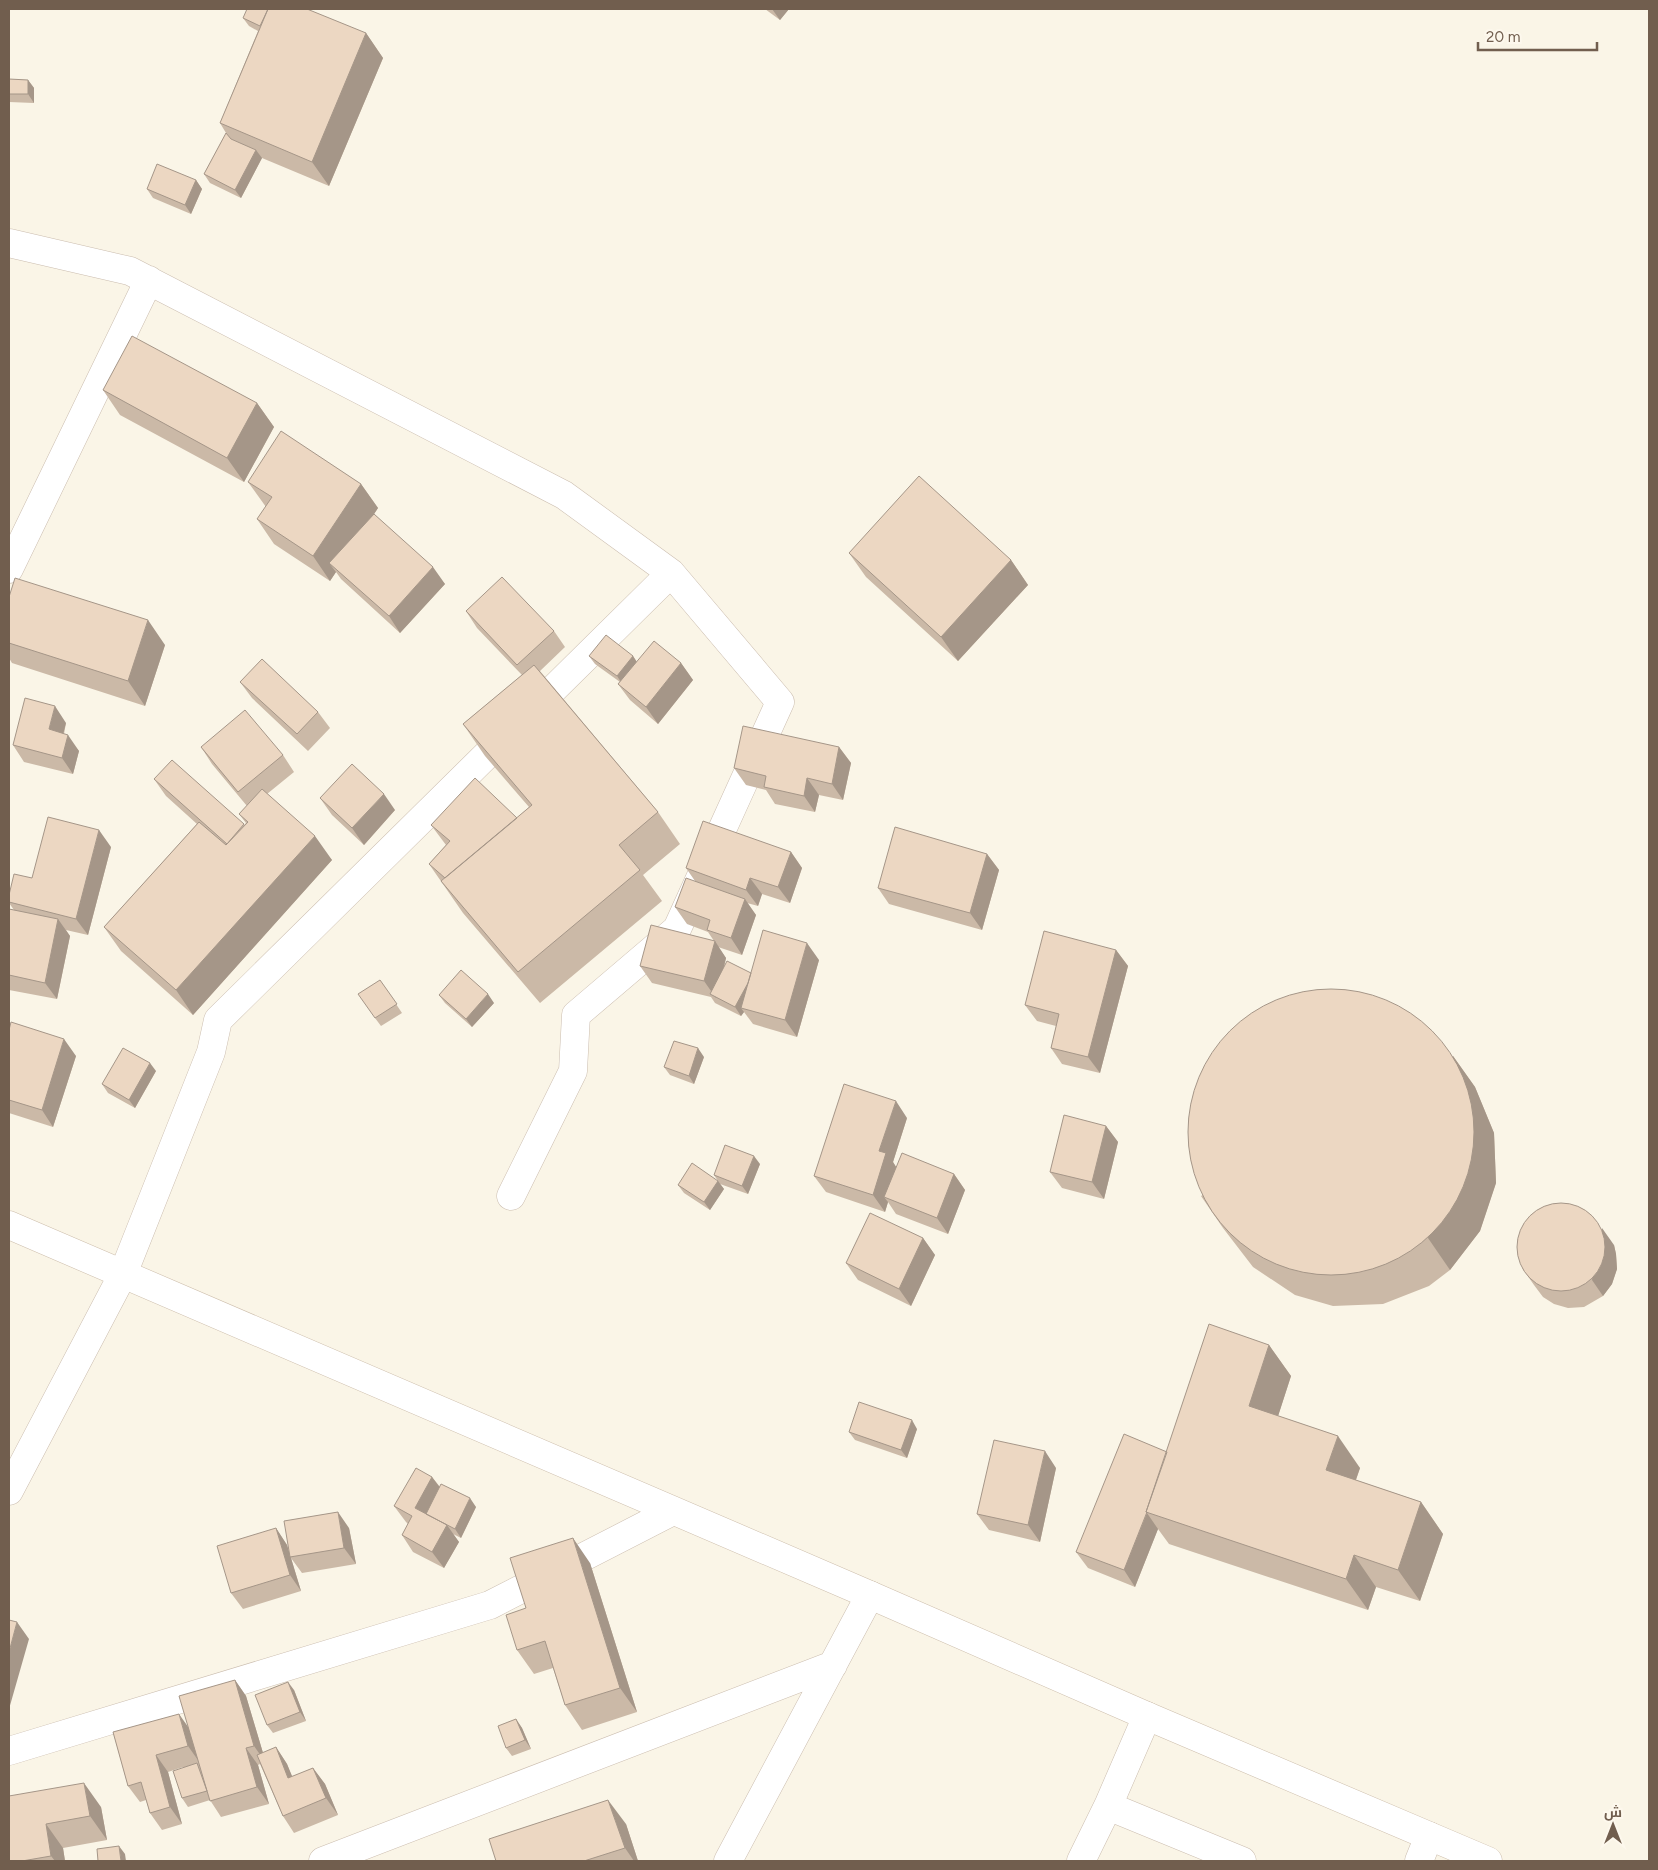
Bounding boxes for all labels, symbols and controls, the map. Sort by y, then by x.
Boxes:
scale bar [1478,20,1597,52]
text: 20 m [1486,28,1520,46]
north arrow [1588,1800,1638,1850]
text: ش [1604,1804,1622,1821]

